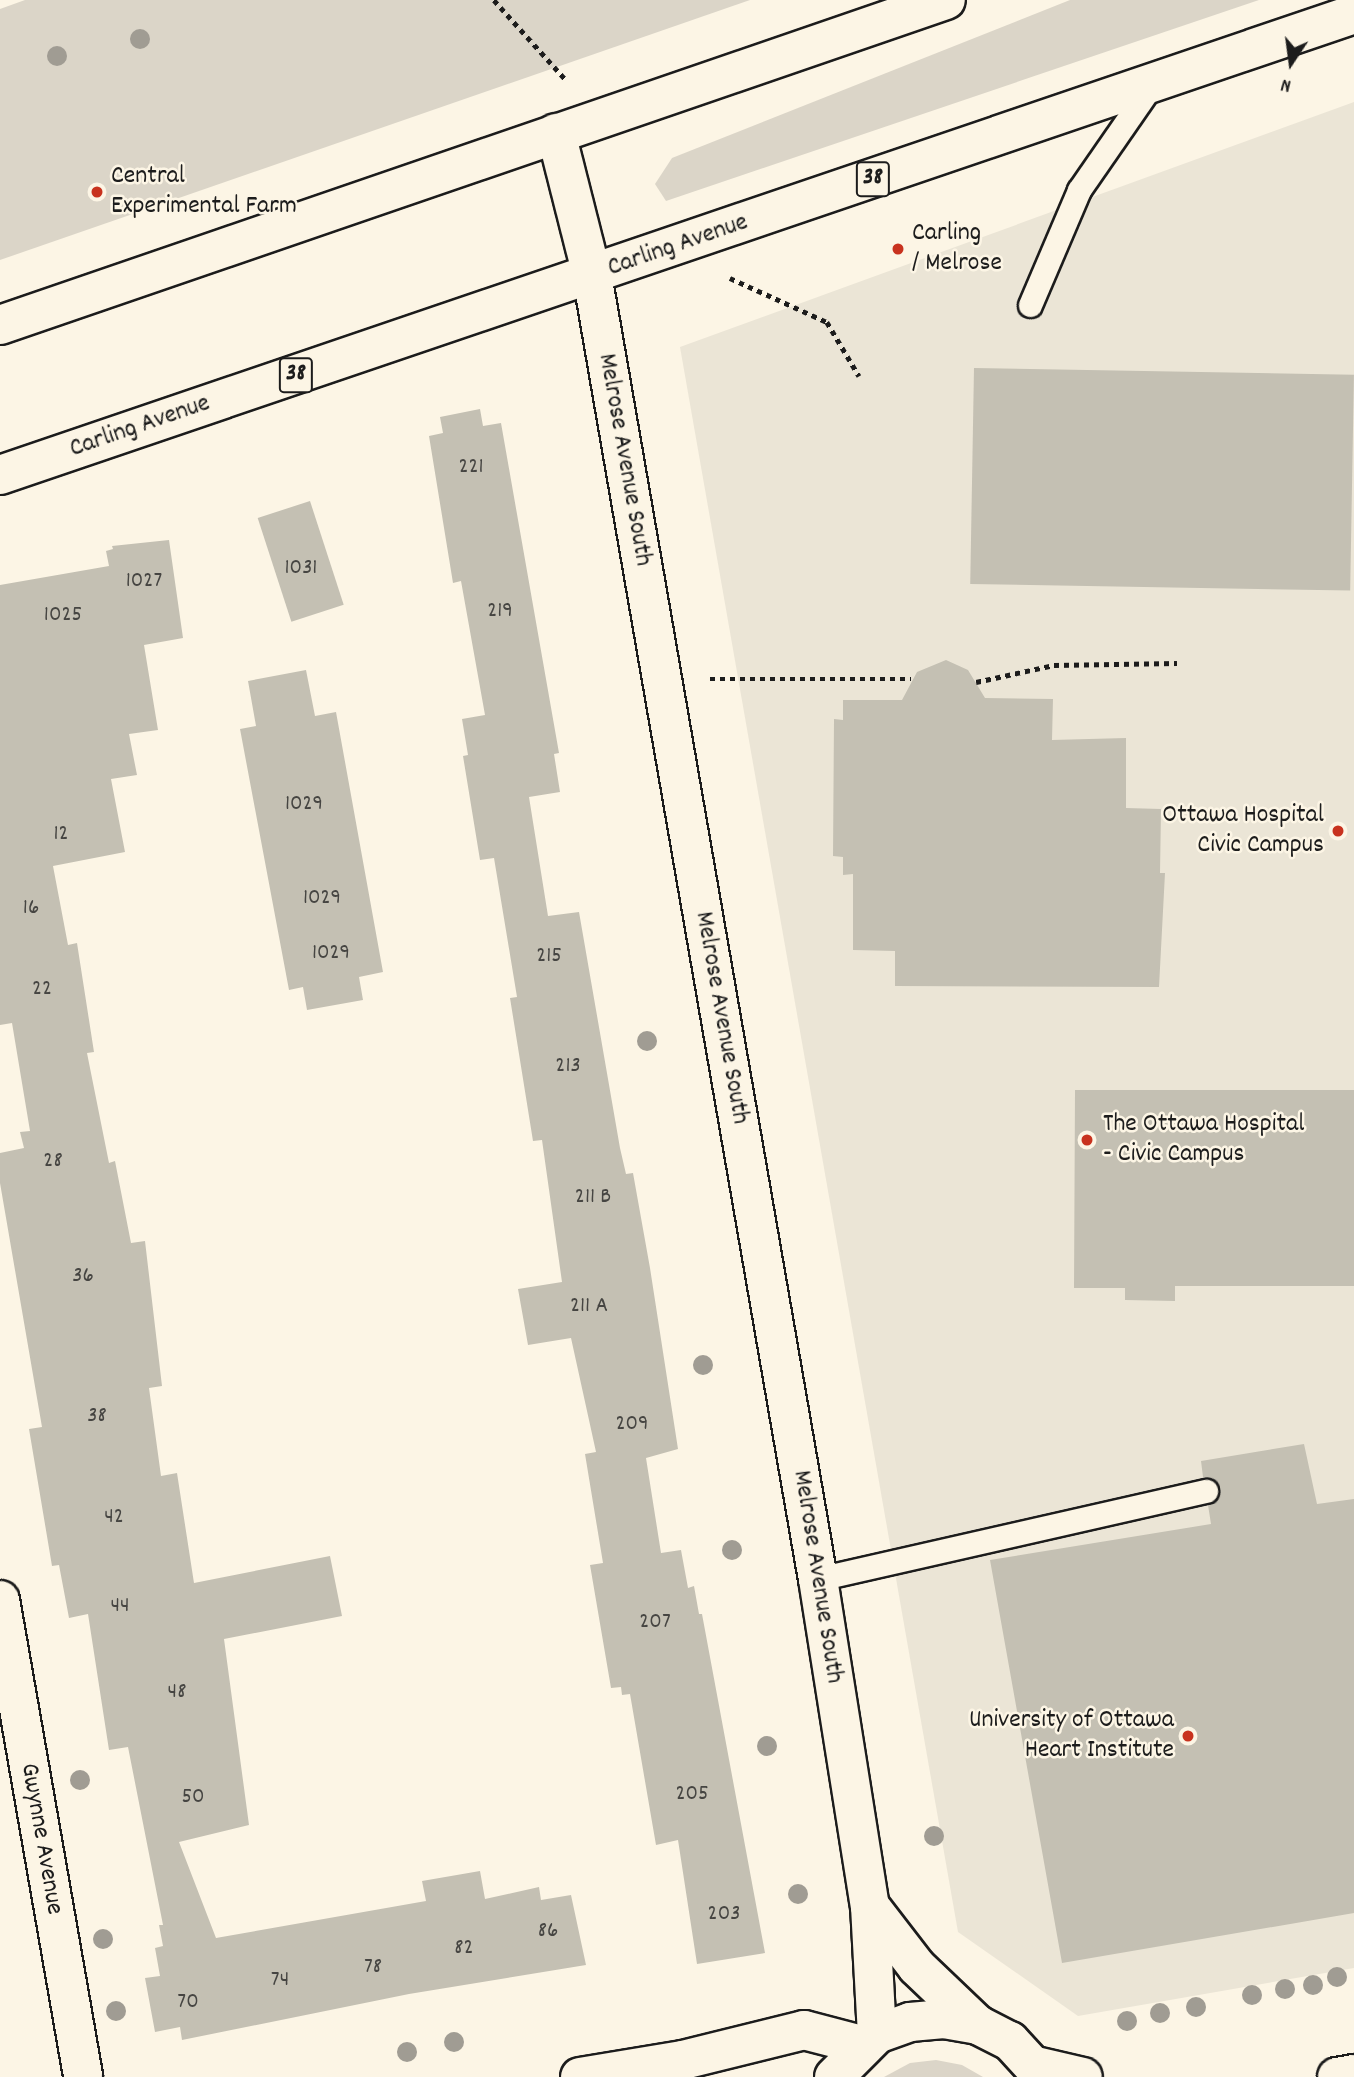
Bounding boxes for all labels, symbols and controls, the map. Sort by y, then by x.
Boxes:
north arrow [1256,28,1326,98]
text: N [1279,70,1294,98]
road number: 38 [856,159,890,200]
place label: Central Experimental Farm [111,161,297,222]
marker: Central Experimental Farm [89,184,105,200]
street label: Carling Avenue [604,207,752,285]
place label: Carling / Melrose [912,218,1002,280]
marker: Carling / Melrose [890,241,906,257]
street label: Melrose Avenue South [590,351,658,569]
road number: 38 [278,354,314,396]
street label: Carling Avenue [66,388,214,466]
house number: 221 [458,454,484,482]
house number: 1031 [285,555,317,583]
house number: 1027 [126,568,162,596]
house number: 219 [487,598,513,626]
house number: 1025 [44,602,82,630]
house number: 1029 [285,791,323,819]
place label: Ottawa Hospital Civic Campus [1162,800,1324,862]
house number: 12 [53,821,69,849]
marker: Ottawa Hospital Civic Campus [1330,823,1346,839]
house number: 1029 [303,885,341,913]
house number: 16 [23,895,39,923]
street label: Melrose Avenue South [687,909,755,1127]
house number: 1029 [312,940,350,968]
house number: 215 [536,943,562,971]
house number: 22 [32,976,52,1004]
house number: 213 [555,1053,581,1081]
place label: The Ottawa Hospital - Civic Campus [1103,1109,1304,1170]
marker: The Ottawa Hospital - Civic Campus [1077,1130,1097,1150]
house number: 28 [43,1148,63,1176]
house number: 211 B [575,1184,611,1212]
house number: 36 [72,1263,94,1291]
house number: 211 A [570,1293,608,1321]
house number: 38 [87,1403,107,1431]
house number: 209 [615,1411,649,1439]
street label: Melrose Avenue South [785,1468,849,1686]
house number: 42 [104,1504,124,1532]
house number: 44 [110,1593,130,1621]
house number: 207 [639,1609,671,1637]
house number: 48 [168,1679,186,1707]
place label: University of Ottawa Heart Institute [969,1705,1174,1766]
marker: University of Ottawa Heart Institute [1180,1728,1196,1744]
street label: Gwynne Avenue [12,1761,70,1917]
house number: 205 [675,1781,709,1809]
house number: 50 [181,1784,205,1812]
house number: 203 [708,1901,740,1929]
house number: 86 [538,1918,558,1946]
house number: 82 [454,1935,474,1963]
house number: 78 [364,1954,382,1982]
house number: 74 [271,1967,289,1995]
house number: 70 [177,1989,199,2017]

